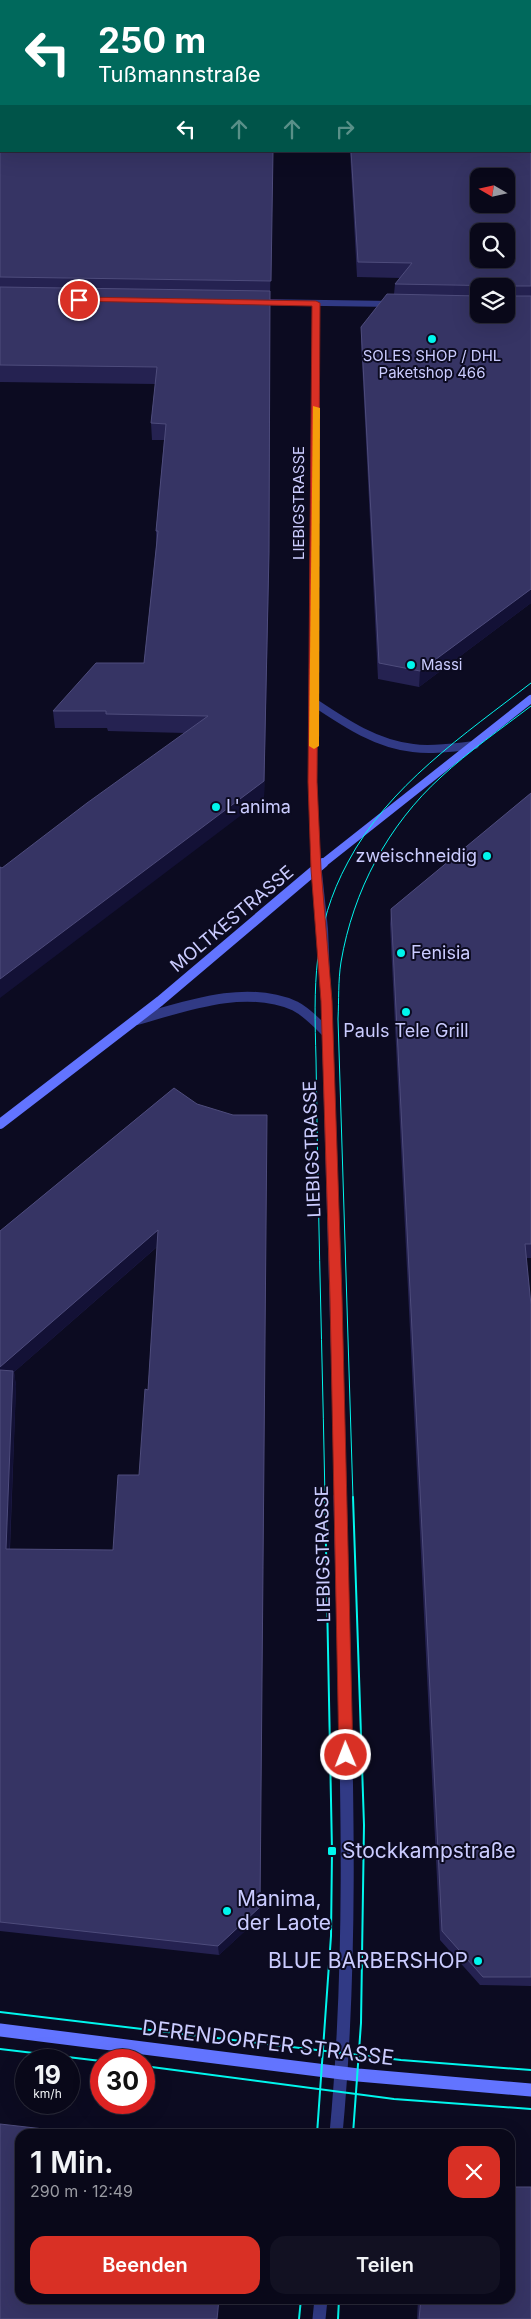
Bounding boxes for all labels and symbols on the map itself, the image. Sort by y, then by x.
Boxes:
north arrow [470,168,515,212]
pin [58,279,100,321]
marker: SOLES SHOP / DHL Paketshop 466 [426,333,438,345]
place label: SOLES SHOP / DHL Paketshop 466 [363,346,501,382]
street label: LIEBIGSTRASSE [289,446,308,560]
place label: Massi [421,655,462,674]
marker: Massi [405,659,417,671]
place label: L'anima [226,796,291,817]
marker: L'anima [210,801,222,813]
place label: zweischneidig [355,845,477,866]
marker: zweischneidig [481,850,493,862]
street label: MOLTKESTRASSE [166,861,297,976]
place label: Fenisia [411,942,470,963]
marker: Fenisia [395,947,407,959]
marker: Pauls Tele Grill [400,1006,412,1018]
place label: Pauls Tele Grill [343,1020,469,1041]
street label: LIEBIGSTRASSE [299,1080,324,1218]
street label: LIEBIGSTRASSE [311,1485,334,1623]
position arrow [319,1728,371,1780]
place label: Stockkampstraße [342,1838,516,1863]
marker: Stockkampstraße [326,1845,338,1857]
place label: Manima, der Laote [237,1886,331,1935]
marker: Manima, der Laote [221,1905,233,1917]
place label: BLUE BARBERSHOP [268,1948,468,1973]
marker: BLUE BARBERSHOP [472,1955,484,1967]
street label: DERENDORFER STRASSE [141,2015,395,2070]
speed limit sign: 30 [90,2049,155,2114]

